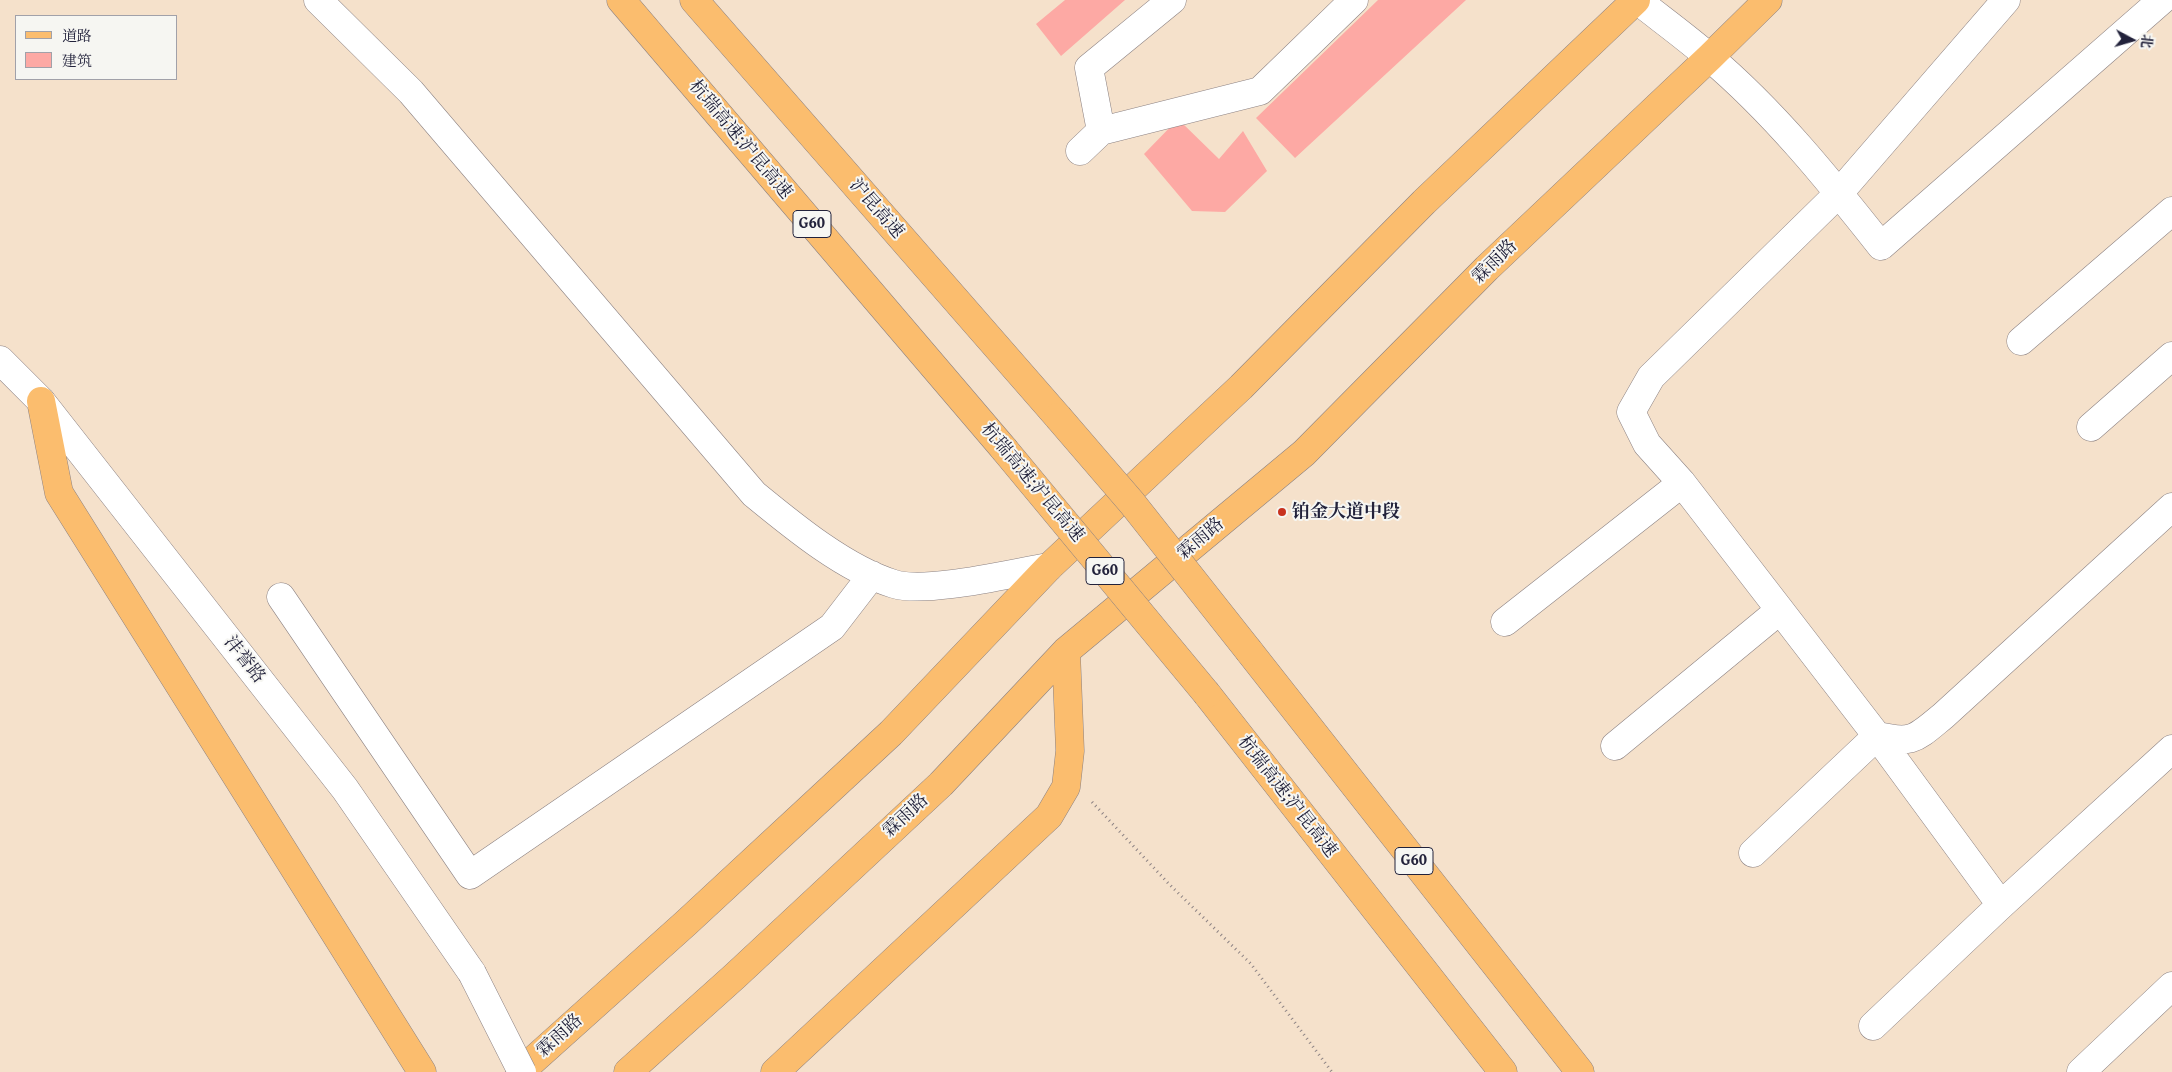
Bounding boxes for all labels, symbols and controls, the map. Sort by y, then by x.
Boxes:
legend [15,15,178,80]
north arrow [2107,15,2157,65]
text: 道路 [62,25,92,46]
text: 北 [2136,34,2158,50]
text: 建筑 [62,50,92,71]
street label: 杭瑞高速;沪昆高速 [684,76,796,204]
street label: 沪昆高速 [844,175,908,243]
road number: G60 [793,210,831,238]
street label: 霖雨路 [1468,235,1522,289]
street label: 杭瑞高速;沪昆高速 [976,419,1088,547]
place label: 铂金大道中段 [1292,501,1400,523]
marker: 铂金大道中段 [1276,506,1288,518]
street label: 霖雨路 [1173,513,1229,565]
road number: G60 [1086,558,1124,584]
street label: 沣誉路 [219,632,269,688]
street label: 杭瑞高速;沪昆高速 [1233,732,1341,862]
street label: 霖雨路 [879,790,933,842]
road number: G60 [1395,848,1433,874]
street label: 霖雨路 [533,1010,587,1062]

